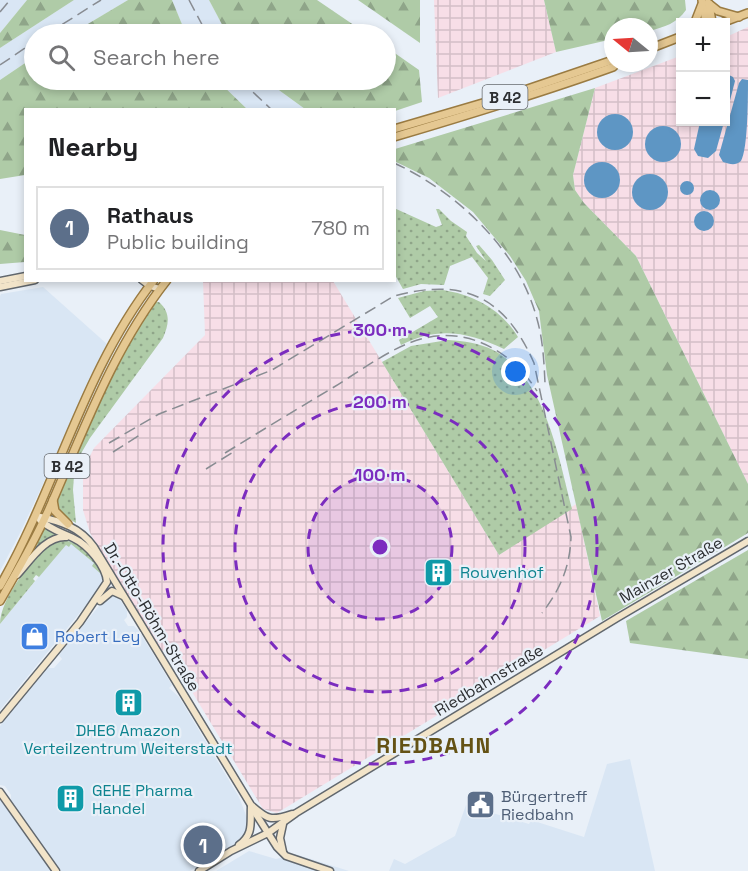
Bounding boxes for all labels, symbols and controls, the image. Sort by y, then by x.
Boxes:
north arrow [604,18,658,72]
map controls [676,18,730,126]
button: + [676,18,730,72]
search box [24,24,396,90]
icon: search [45,41,78,74]
text: Search here [93,43,220,71]
button: − [676,72,730,126]
road number: B 42 [482,85,528,109]
text: Nearby [48,130,138,164]
text: Rathaus [107,201,194,229]
text: 1 [65,215,74,241]
text: 780 m [311,215,370,241]
text: Public building [107,229,249,255]
text: 300 m [353,318,407,341]
your location [501,357,530,386]
text: 200 m [353,390,407,413]
road number: B 42 [44,454,90,478]
text: 100 m [354,463,406,486]
street label: Mainzer Straße [615,532,727,608]
centre of rings [370,537,390,557]
street label: Dr.-Otto-Röhm-Straße [99,539,205,695]
building icon: Rouvenhof [423,556,455,588]
place label: Rouvenhof [460,562,544,583]
shop icon: Robert Ley [18,620,50,652]
place label: Robert Ley [55,626,140,647]
street label: Riedbahnstraße [431,639,547,721]
building icon: DHE6 Amazon Verteilzentrum Weiterstadt [112,686,144,718]
place label: DHE6 Amazon Verteilzentrum Weiterstadt [23,720,233,759]
district label: RIEDBAHN [376,731,492,759]
place label: GEHE Pharma Handel [92,780,193,819]
building icon: GEHE Pharma Handel [55,783,87,815]
place label: Bürgertreff Riedbahn [501,786,587,825]
public building icon: Bürgertreff Riedbahn [464,789,496,821]
pin: 1 [184,822,222,868]

